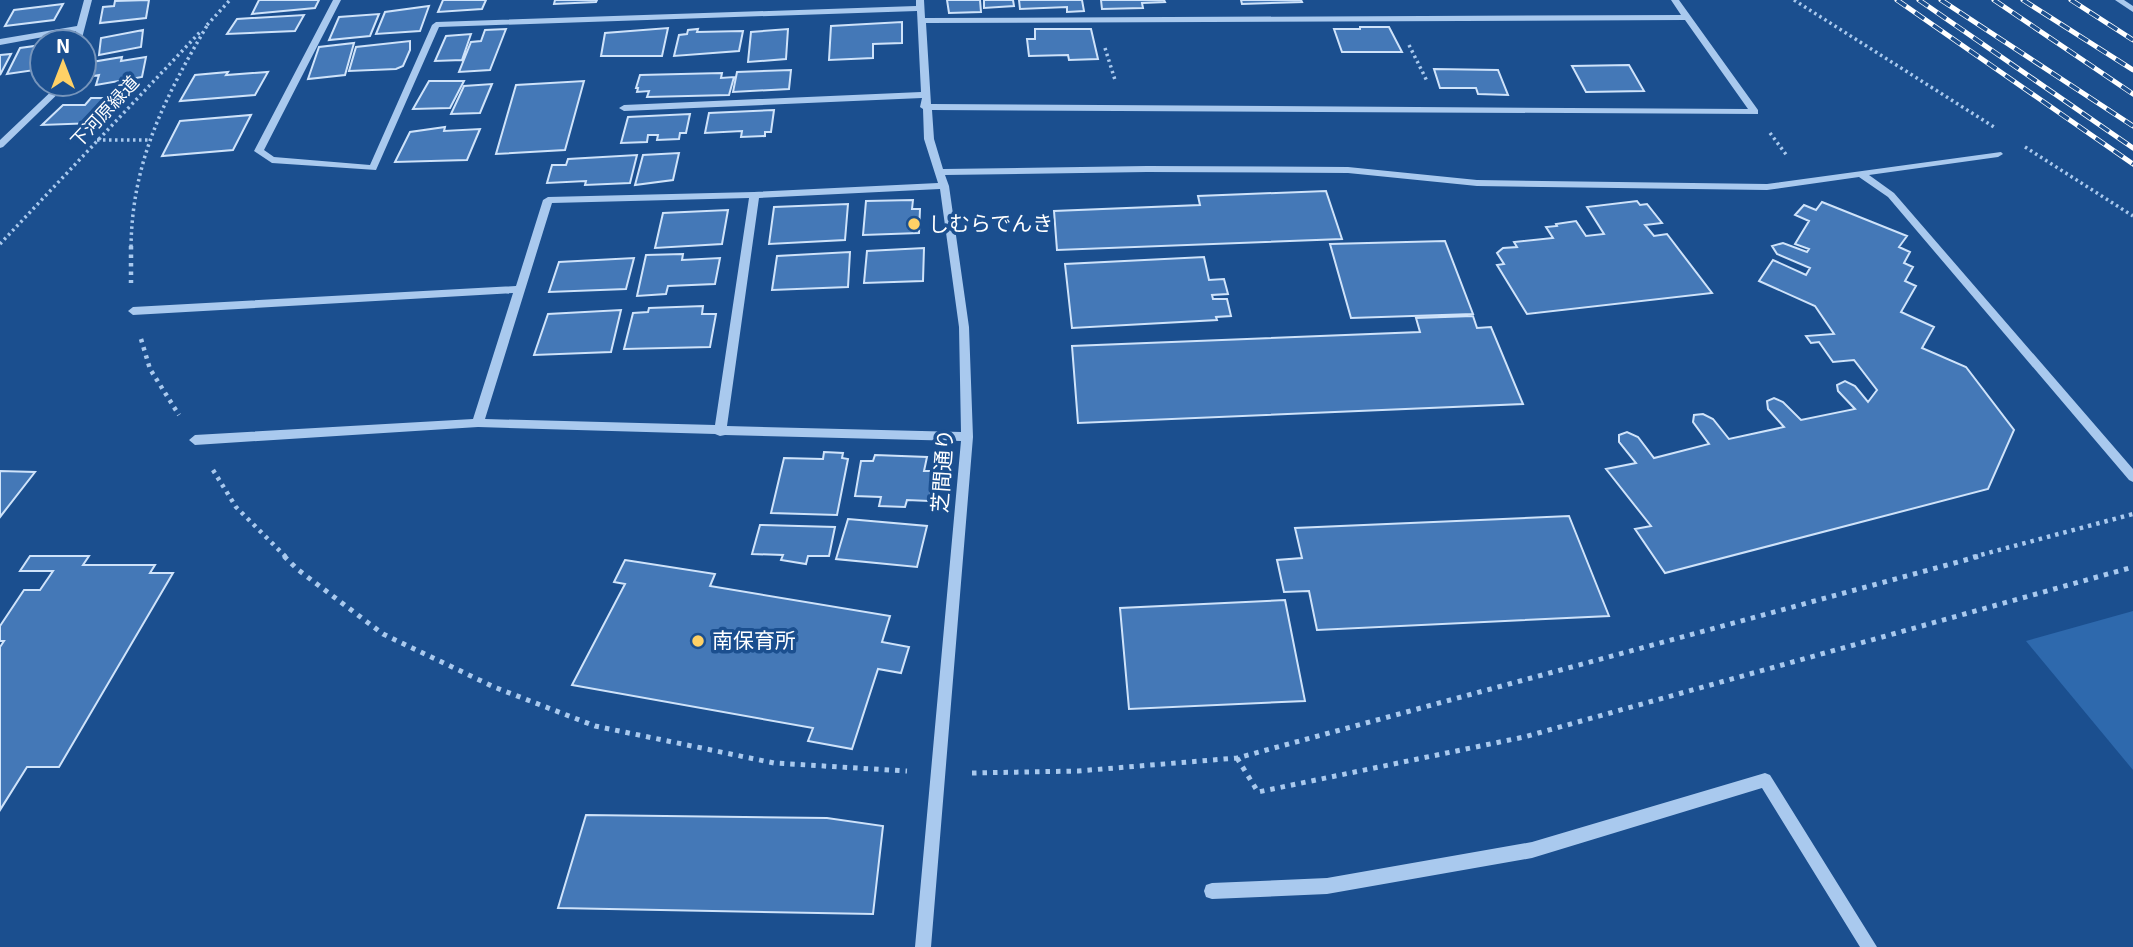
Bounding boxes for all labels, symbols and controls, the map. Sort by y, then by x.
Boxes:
north arrow [28,28,98,98]
text: N [56,34,70,57]
street label: 下河原緑道 [66,71,143,152]
place label: しむらでんき [928,210,1053,235]
marker: しむらでんき [906,216,922,232]
street label: 芝間通り [926,428,957,514]
place label: 南保育所 [712,627,796,652]
marker: 南保育所 [690,633,706,649]

